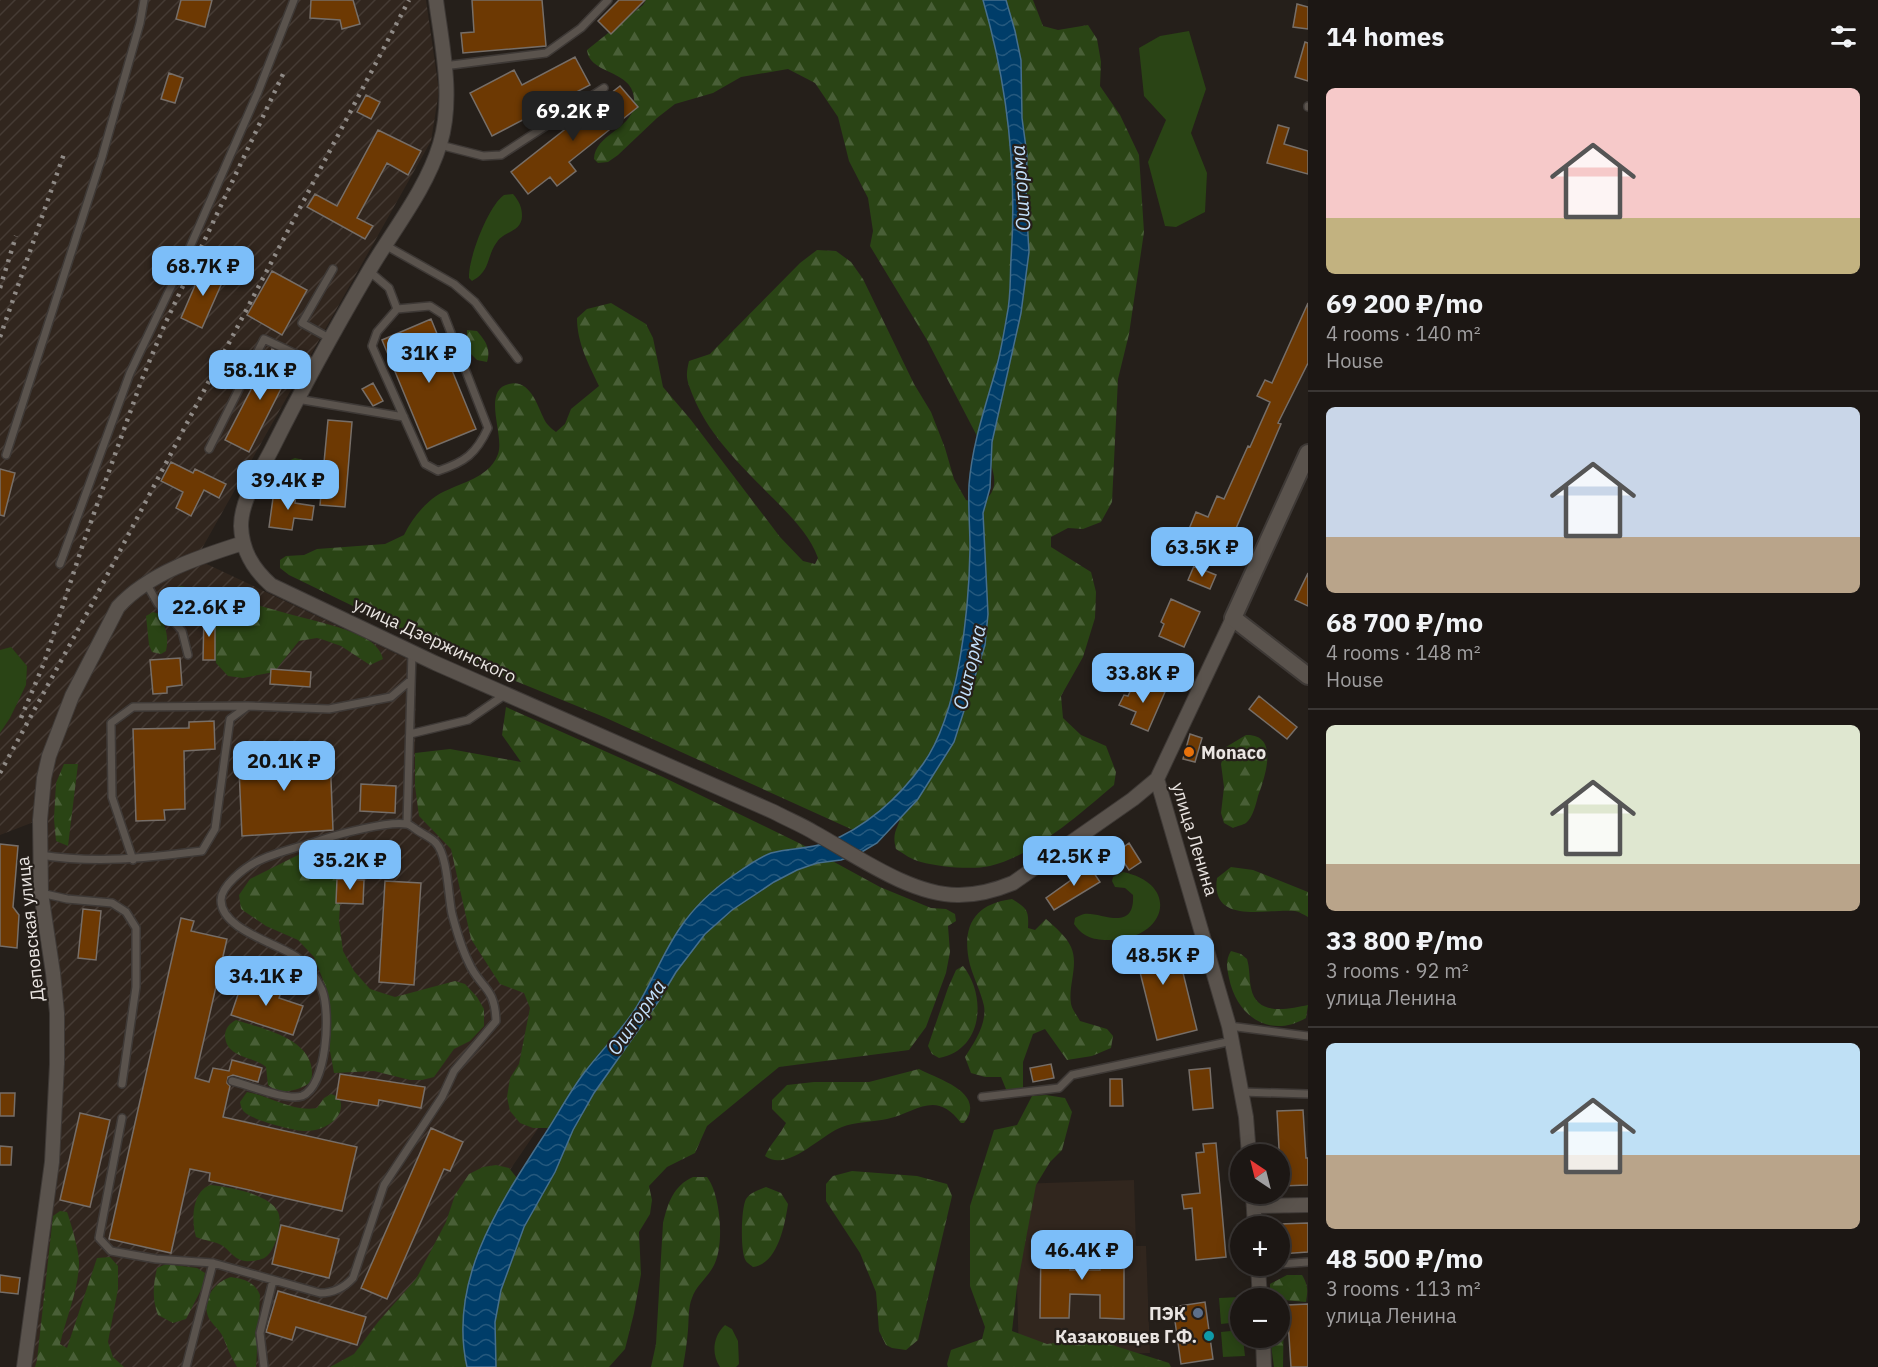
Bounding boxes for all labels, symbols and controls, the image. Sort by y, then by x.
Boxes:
text: 14 homes [1326,19,1444,53]
icon: filters [1827,20,1860,53]
pin: 69.2K ₽ [518,91,628,142]
text: 69.2K ₽ [536,97,610,124]
icon: home [1539,127,1647,235]
water label: Ошторма [1004,144,1036,232]
pin: 68.7K ₽ [148,246,258,297]
text: 68.7K ₽ [166,252,240,279]
text: 69 200 ₽/mo [1326,286,1483,320]
text: 4 rooms · 140 m² [1326,320,1481,347]
pin: 31K ₽ [387,333,471,384]
text: 31K ₽ [401,339,457,366]
text: House [1326,347,1383,374]
pin: 58.1K ₽ [205,350,315,401]
text: 58.1K ₽ [223,356,297,383]
icon: home [1539,446,1647,554]
pin: 39.4K ₽ [233,460,343,511]
text: 39.4K ₽ [251,466,325,493]
pin: 63.5K ₽ [1147,527,1257,578]
text: 63.5K ₽ [1165,533,1239,560]
pin: 22.6K ₽ [154,587,264,638]
street label: улица Дзержинского [350,592,520,688]
text: 22.6K ₽ [172,593,246,620]
text: 68 700 ₽/mo [1326,605,1483,639]
water label: Ошторма [946,622,992,712]
text: 4 rooms · 148 m² [1326,639,1481,666]
pin: 33.8K ₽ [1088,653,1198,704]
text: 33.8K ₽ [1106,659,1180,686]
text: House [1326,666,1383,693]
pin: 20.1K ₽ [229,741,339,792]
place label: Monaco [1201,741,1266,764]
marker: Monaco [1182,745,1196,759]
text: 20.1K ₽ [247,747,321,774]
icon: home [1539,764,1647,872]
street label: улица Ленина [1167,779,1223,899]
pin: 42.5K ₽ [1019,836,1129,887]
pin: 35.2K ₽ [295,840,405,891]
text: 42.5K ₽ [1037,842,1111,869]
text: 35.2K ₽ [313,846,387,873]
street label: Деповская улица [11,855,49,1003]
text: 33 800 ₽/mo [1326,923,1483,957]
pin: 48.5K ₽ [1108,935,1218,986]
text: 48.5K ₽ [1126,941,1200,968]
pin: 34.1K ₽ [211,956,321,1007]
text: 3 rooms · 92 m² [1326,957,1469,984]
text: 34.1K ₽ [229,962,303,989]
water label: Ошторма [600,974,672,1060]
text: улица Ленина [1326,984,1457,1011]
icon: home [1539,1082,1647,1190]
north arrow [1230,1144,1290,1204]
map controls [1230,1144,1290,1348]
button: + [1230,1216,1290,1276]
pin: 46.4K ₽ [1027,1230,1137,1281]
text: 46.4K ₽ [1045,1236,1119,1263]
text: 48 500 ₽/mo [1326,1241,1483,1275]
text: 3 rooms · 113 m² [1326,1275,1481,1302]
button: − [1230,1288,1290,1348]
place label: ПЭК [1149,1302,1186,1325]
text: улица Ленина [1326,1302,1457,1329]
marker: ПЭК [1191,1306,1205,1320]
place label: Казаковцев Г.Ф. [1055,1325,1197,1348]
marker: Казаковцев Г.Ф. [1202,1329,1216,1343]

